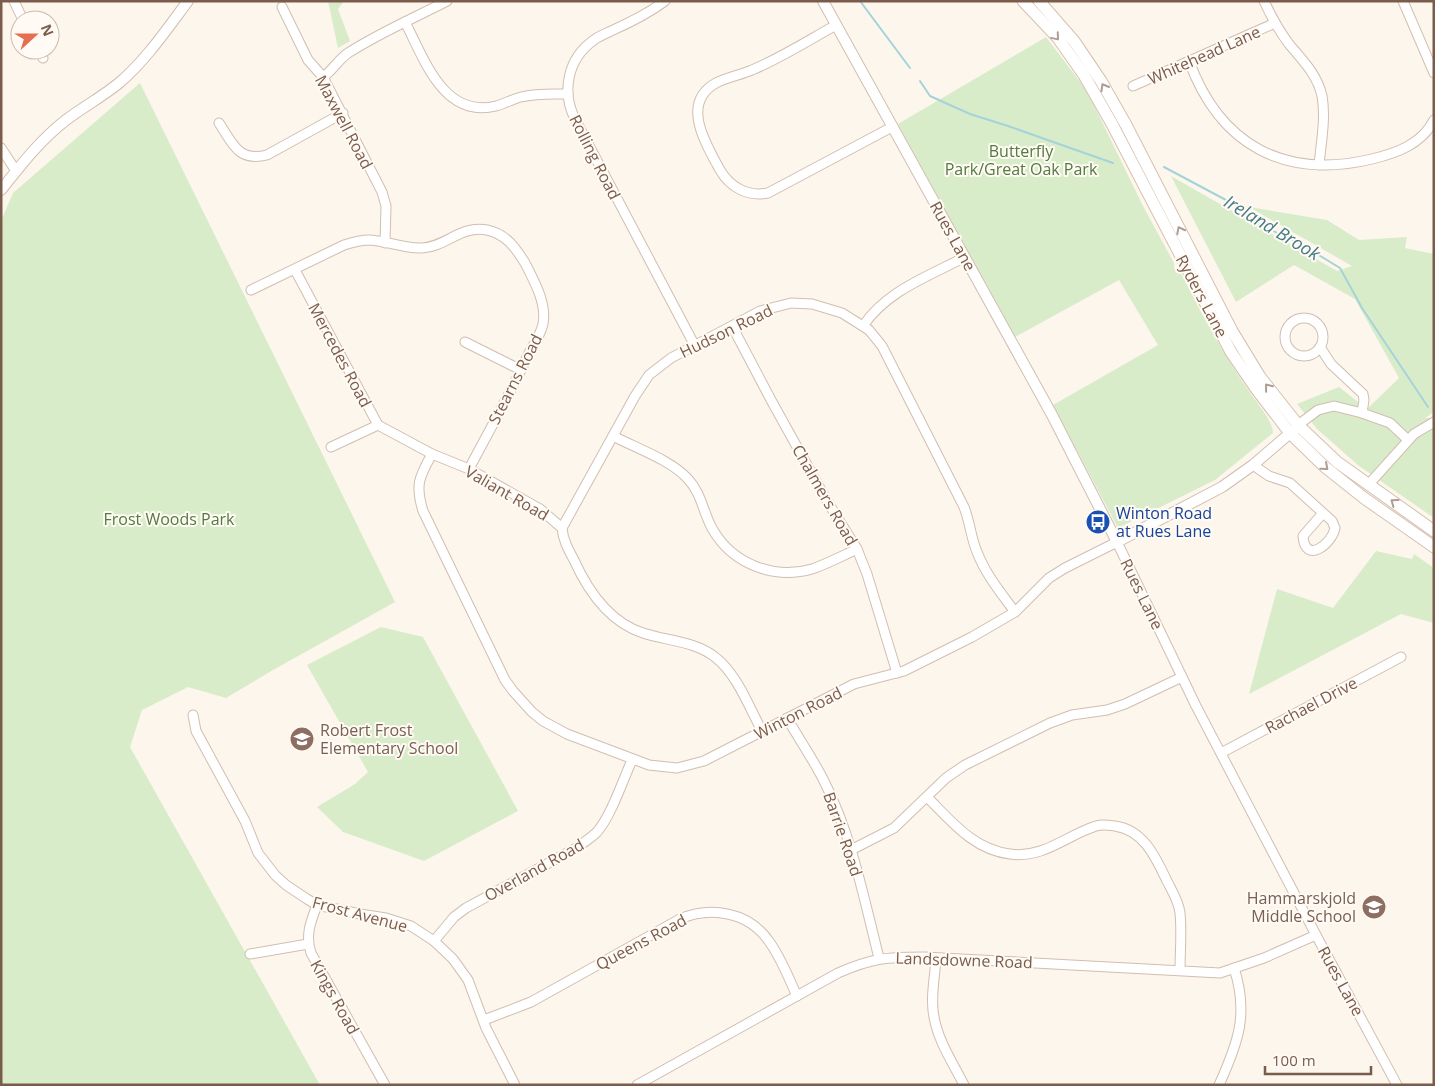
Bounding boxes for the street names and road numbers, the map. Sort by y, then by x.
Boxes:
street label: Whitehead Lane [1144,20,1264,90]
street label: Maxwell Road [310,71,378,173]
street label: Rolling Road [564,111,626,203]
street label: Rues Lane [925,197,981,275]
street label: Ryders Lane [1171,251,1233,341]
street label: Mercedes Road [303,299,377,411]
street label: Hudson Road [676,299,776,363]
street label: Stearns Road [483,330,547,428]
street label: Chalmers Road [787,441,863,549]
street label: Valiant Road [461,460,553,526]
street label: Rues Lane [1115,555,1169,633]
street label: Rachael Drive [1261,671,1361,739]
street label: Winton Road [750,681,846,745]
street label: Barrie Road [818,789,868,879]
street label: Overland Road [480,834,588,906]
street label: Frost Avenue [310,891,410,937]
street label: Queens Road [592,909,690,975]
street label: Rues Lane [1313,942,1369,1020]
street label: Landsdowne Road [895,947,1033,973]
street label: Kings Road [305,956,365,1038]

